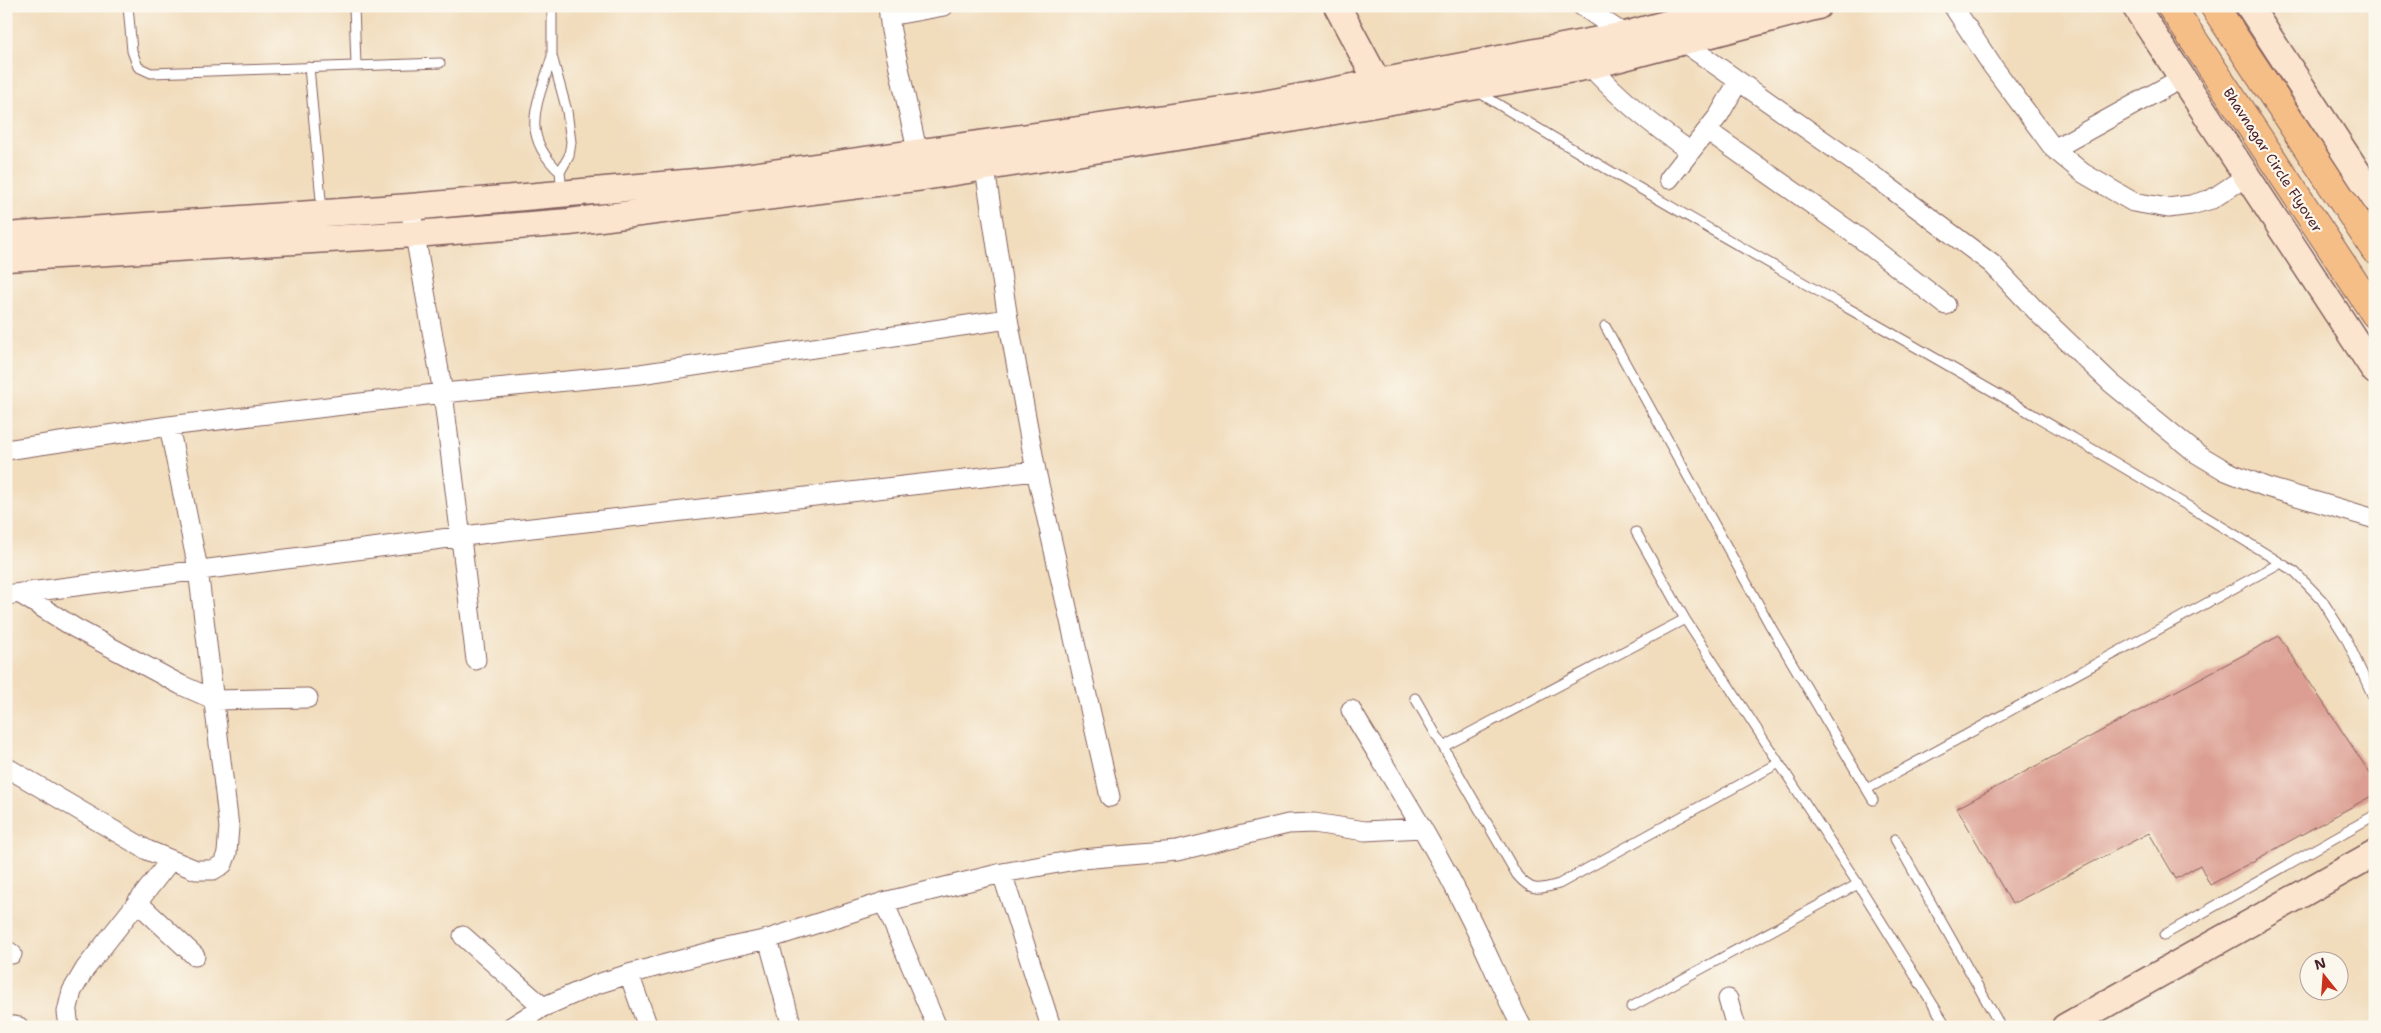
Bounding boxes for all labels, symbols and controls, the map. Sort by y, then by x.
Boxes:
street label: Bhavnagar Circle Flyover [2219,84,2327,236]
north arrow [2298,950,2348,1000]
text: N [2312,953,2328,974]

